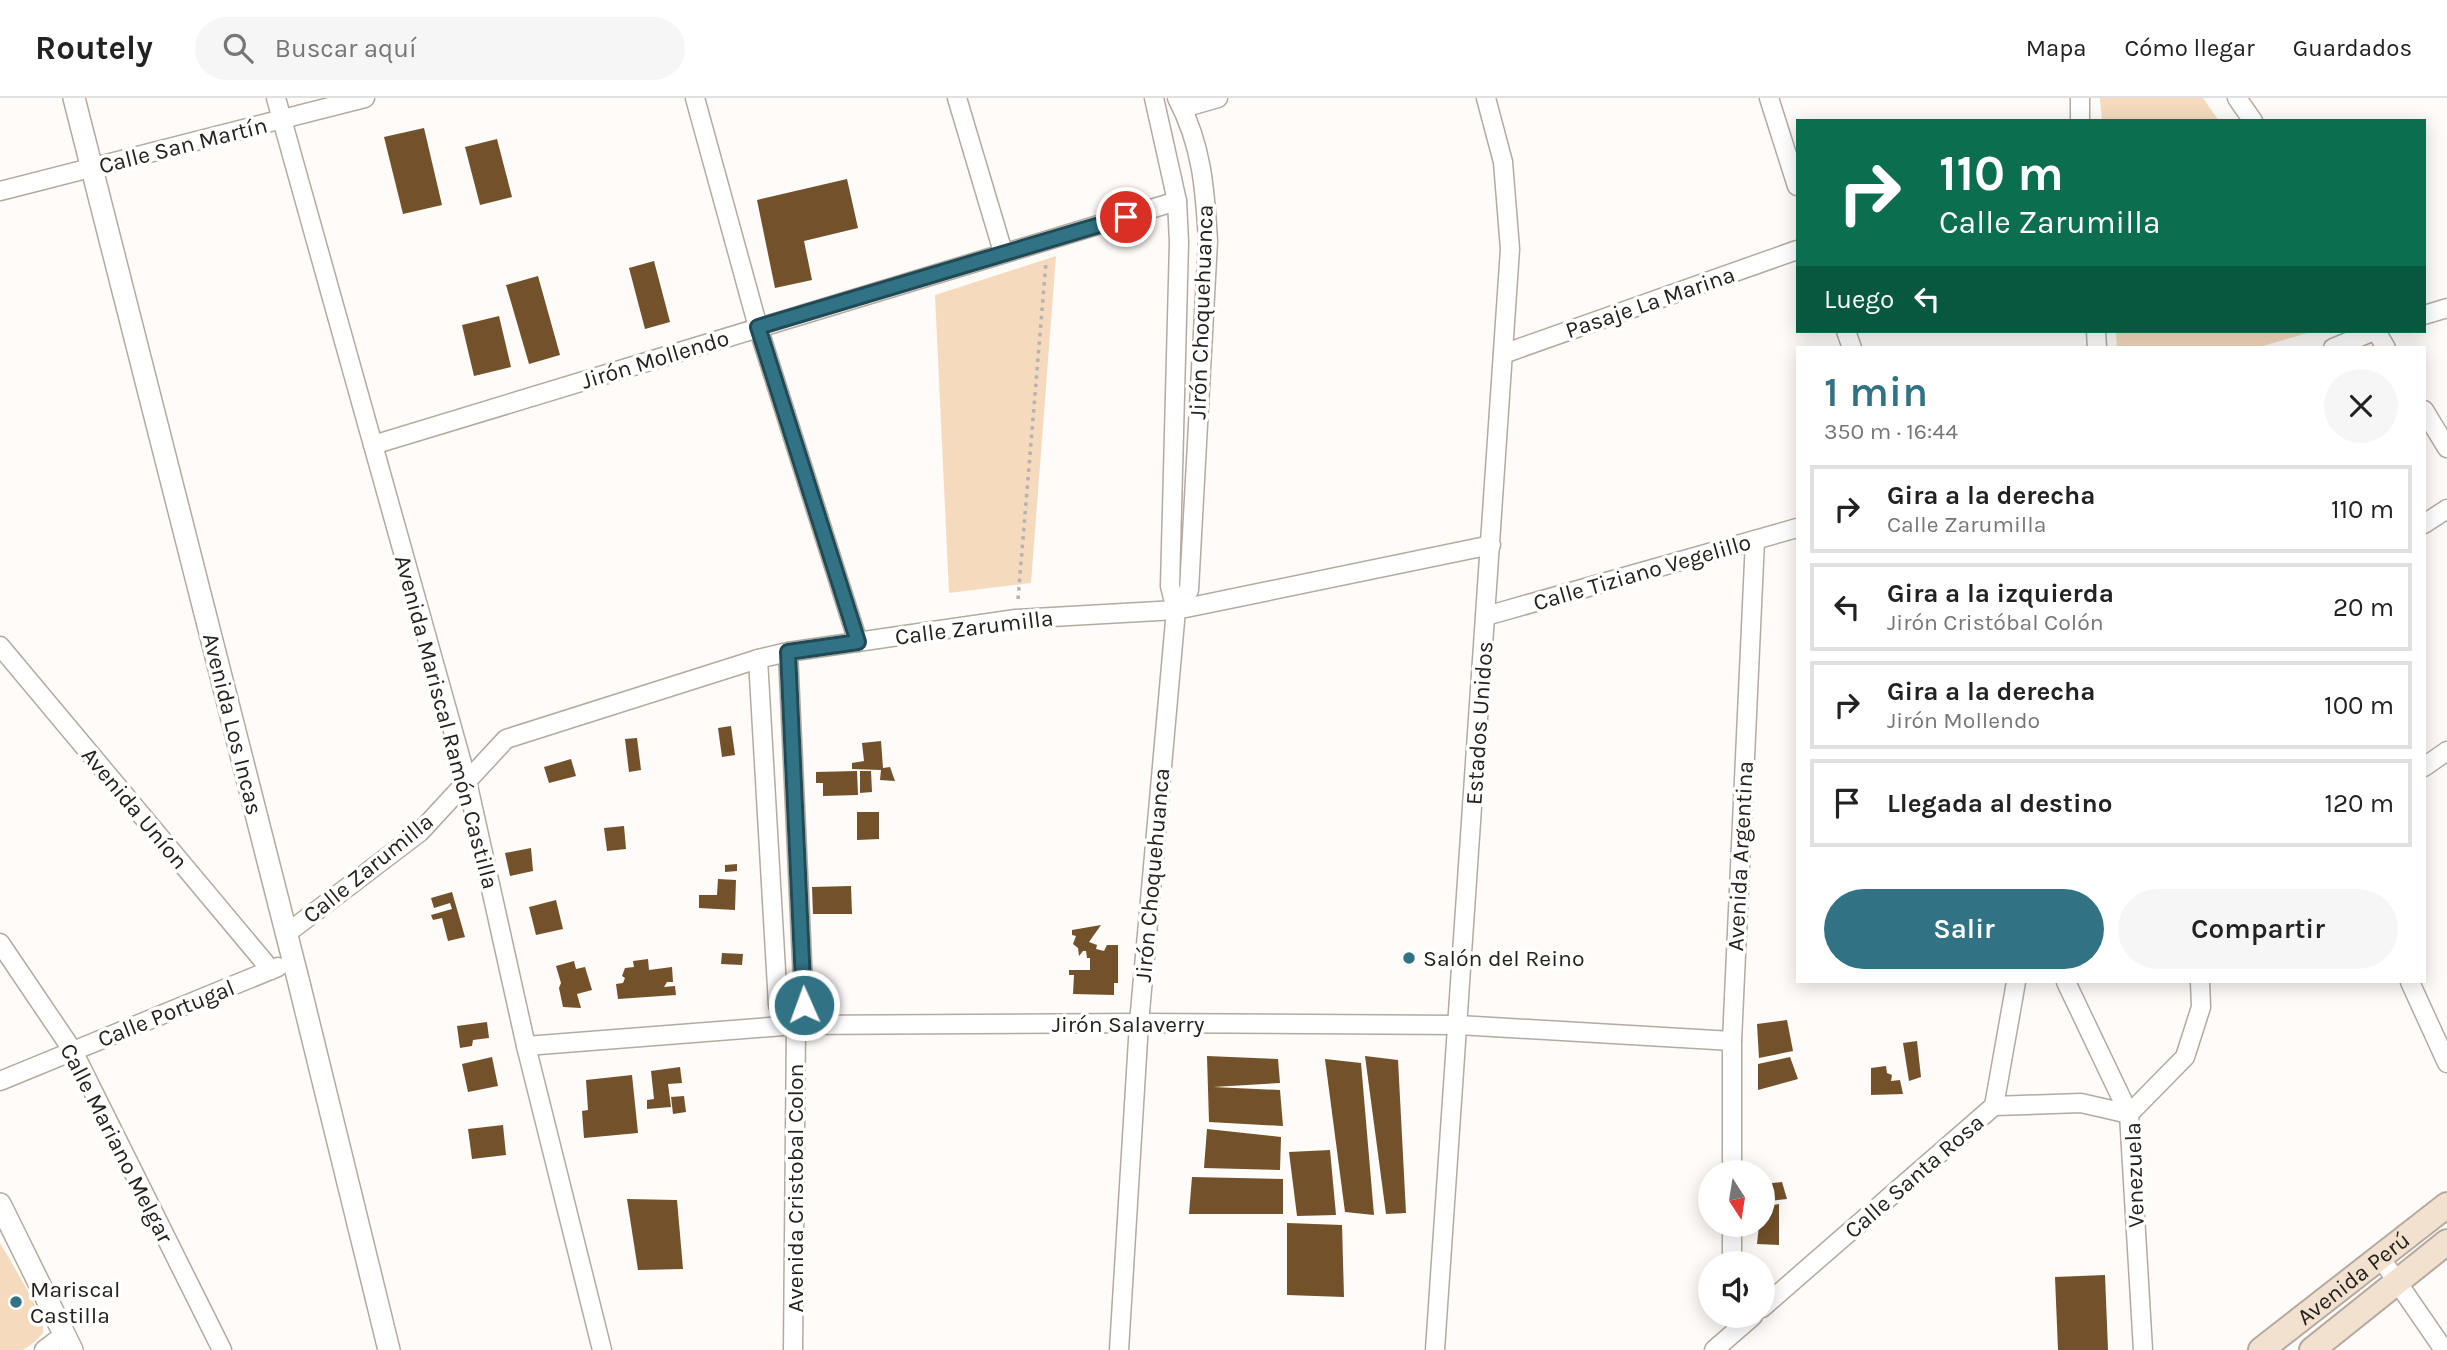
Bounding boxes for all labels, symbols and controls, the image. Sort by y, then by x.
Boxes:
search box [195,17,685,80]
text: Routely [35,29,153,67]
icon: search [219,29,257,67]
text: Buscar aquí [275,33,417,64]
text: Mapa [2026,34,2086,62]
text: Cómo llegar [2124,34,2255,62]
text: Guardados [2293,34,2412,62]
street label: Calle San Martín [96,111,270,179]
text: 110 m [1939,145,2064,202]
icon: right [1824,147,1915,238]
pin [1096,187,1156,247]
icon: arrive [1107,198,1145,236]
street label: Jirón Choquehuanca [1184,204,1219,420]
text: Calle Zarumilla [1939,204,2161,241]
street label: Pasaje La Marina [1562,261,1738,344]
icon: left [1908,280,1946,318]
text: Luego [1824,284,1894,315]
street label: Jirón Mollendo [578,324,732,395]
text: 1 min [1824,367,1928,417]
button: close [2324,369,2398,443]
text: 350 m · 16:44 [1824,418,1958,445]
text: Gira a la derecha [1887,480,2096,511]
icon: right [1828,490,1866,528]
text: 110 m [2331,494,2394,525]
text: Calle Zarumilla [1887,511,2046,538]
street label: Calle Tiziano Vegelillo [1530,528,1754,616]
street label: Avenida Mariscal Ramón Castilla [389,552,504,892]
text: Gira a la izquierda [1887,578,2114,609]
icon: left [1828,588,1866,626]
text: 20 m [2333,592,2394,623]
street label: Calle Zarumilla [893,604,1055,651]
text: Jirón Cristóbal Colón [1887,609,2104,636]
street label: Avenida Los Incas [197,630,268,818]
street label: Estados Unidos [1460,640,1499,806]
text: Gira a la derecha [1887,676,2096,707]
icon: right [1828,686,1866,724]
text: 100 m [2324,690,2394,721]
text: Jirón Mollendo [1887,707,2040,734]
street label: Avenida Uníon [76,742,193,875]
street label: Avenida Argentina [1722,760,1759,952]
street label: Jirón Choquehuanca [1130,767,1175,983]
icon: arrive [1828,784,1866,822]
text: Llegada al destino [1887,788,2113,819]
text: 120 m [2324,788,2394,819]
street label: Calle Zarumilla [298,808,439,929]
button: Salir [1824,889,2104,969]
button: Compartir [2118,889,2398,969]
place label: Salón del Reino [1423,945,1584,972]
marker: Salón del Reino [1401,950,1417,966]
position arrow [767,968,841,1042]
street label: Calle Portugal [94,974,239,1053]
street label: Jirón Salaverry [1052,1011,1205,1038]
street label: Calle Mariano Melgar [54,1039,179,1248]
street label: Avenida Cristobal Colon [782,1064,809,1312]
street label: Calle Santa Rosa [1839,1109,1989,1244]
street label: Venezuela [2119,1122,2150,1228]
north arrow [1698,1160,1774,1237]
map controls [1698,1160,1775,1328]
street label: Avenida Perú [2292,1226,2415,1331]
button: sound [1698,1251,1775,1328]
place label: Mariscal Castilla [30,1276,120,1329]
marker: Mariscal Castilla [8,1294,24,1310]

